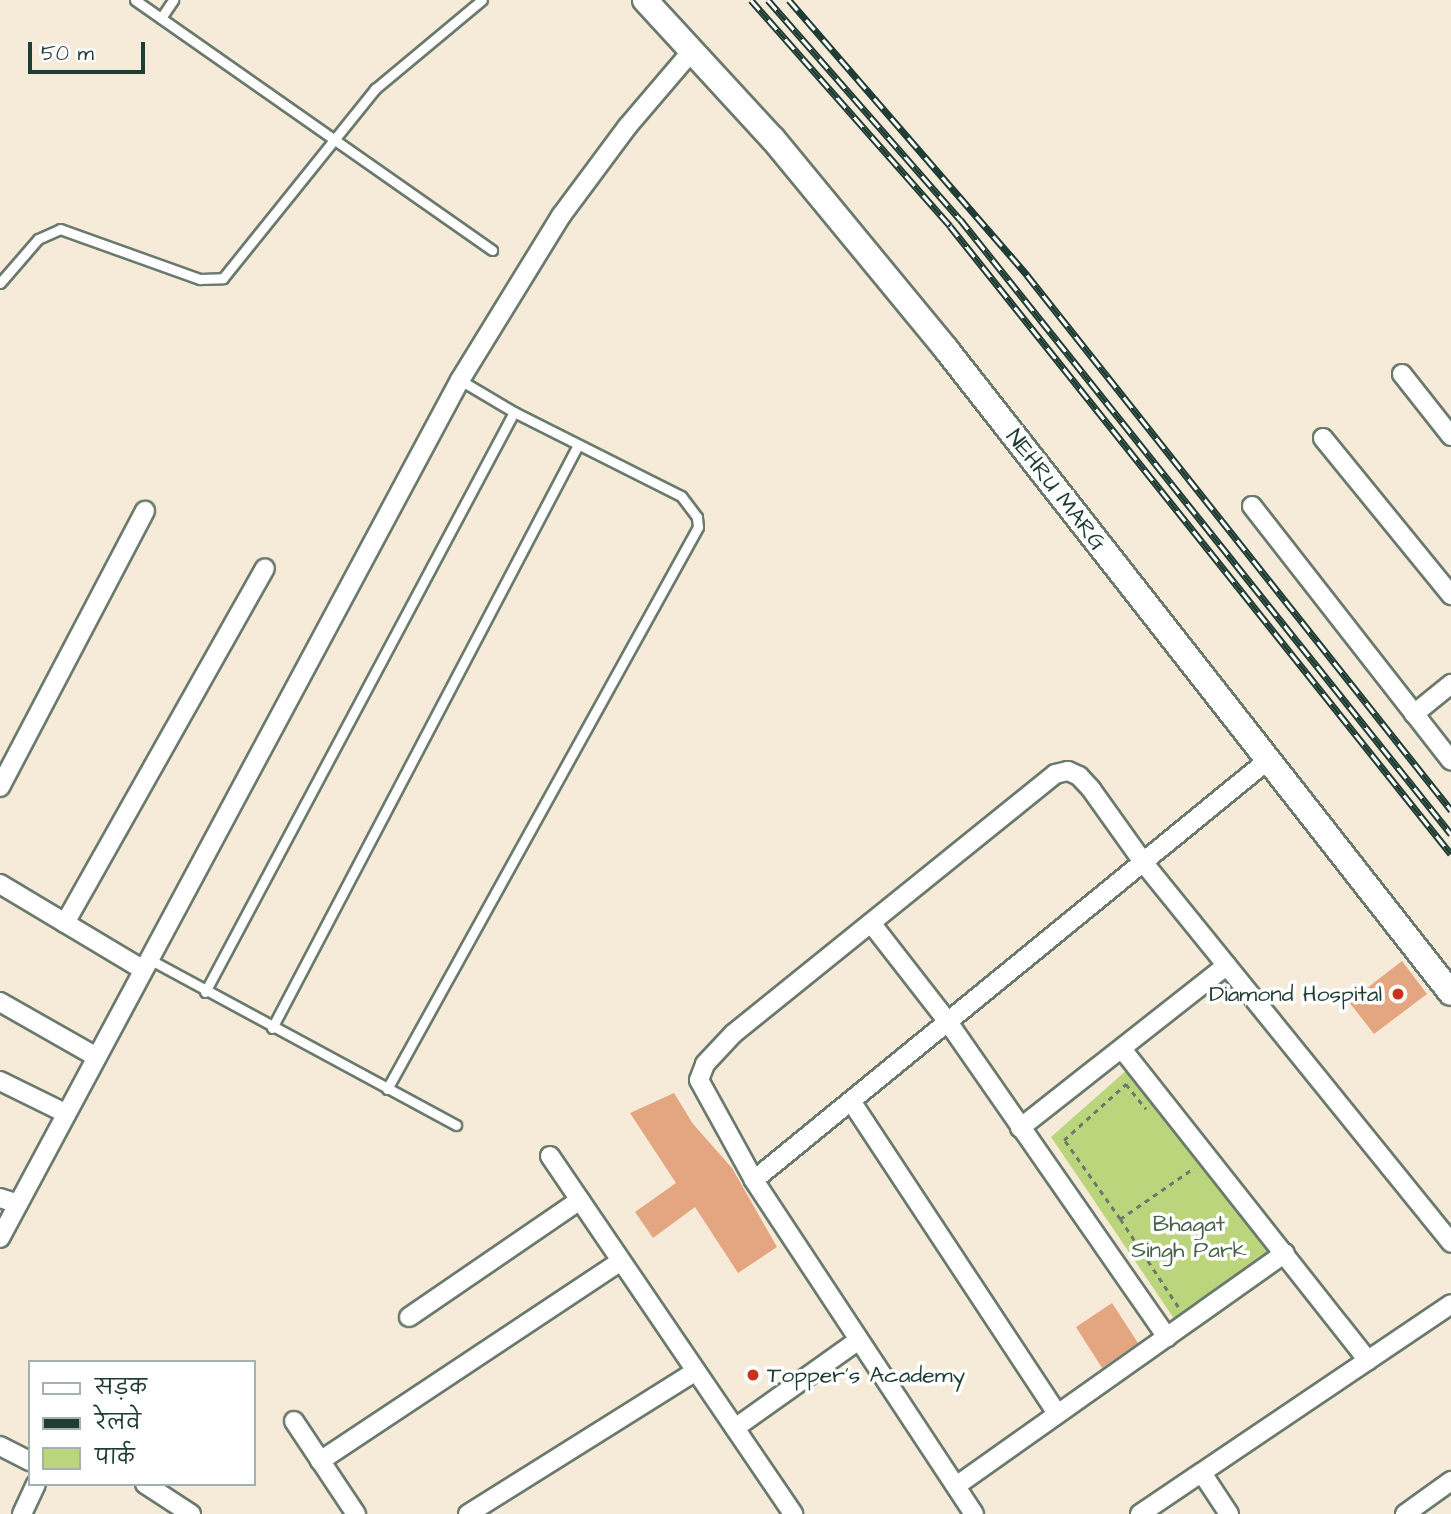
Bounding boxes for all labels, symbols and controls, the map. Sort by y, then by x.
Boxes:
scale bar [32,28,149,72]
text: 50 m [41,39,94,68]
street label: NEHRU MARG [1000,424,1112,556]
place label: Diamond Hospital [1209,980,1382,1008]
marker: Diamond Hospital [1388,984,1408,1004]
park label: Bhagat Singh Park [1131,1210,1247,1264]
legend [28,1360,256,1486]
place label: Topper's Academy [767,1361,965,1389]
marker: Topper's Academy [745,1367,761,1383]
text: सड़क [95,1373,147,1402]
text: रेलवे [95,1408,141,1437]
text: पार्क [95,1443,135,1472]

